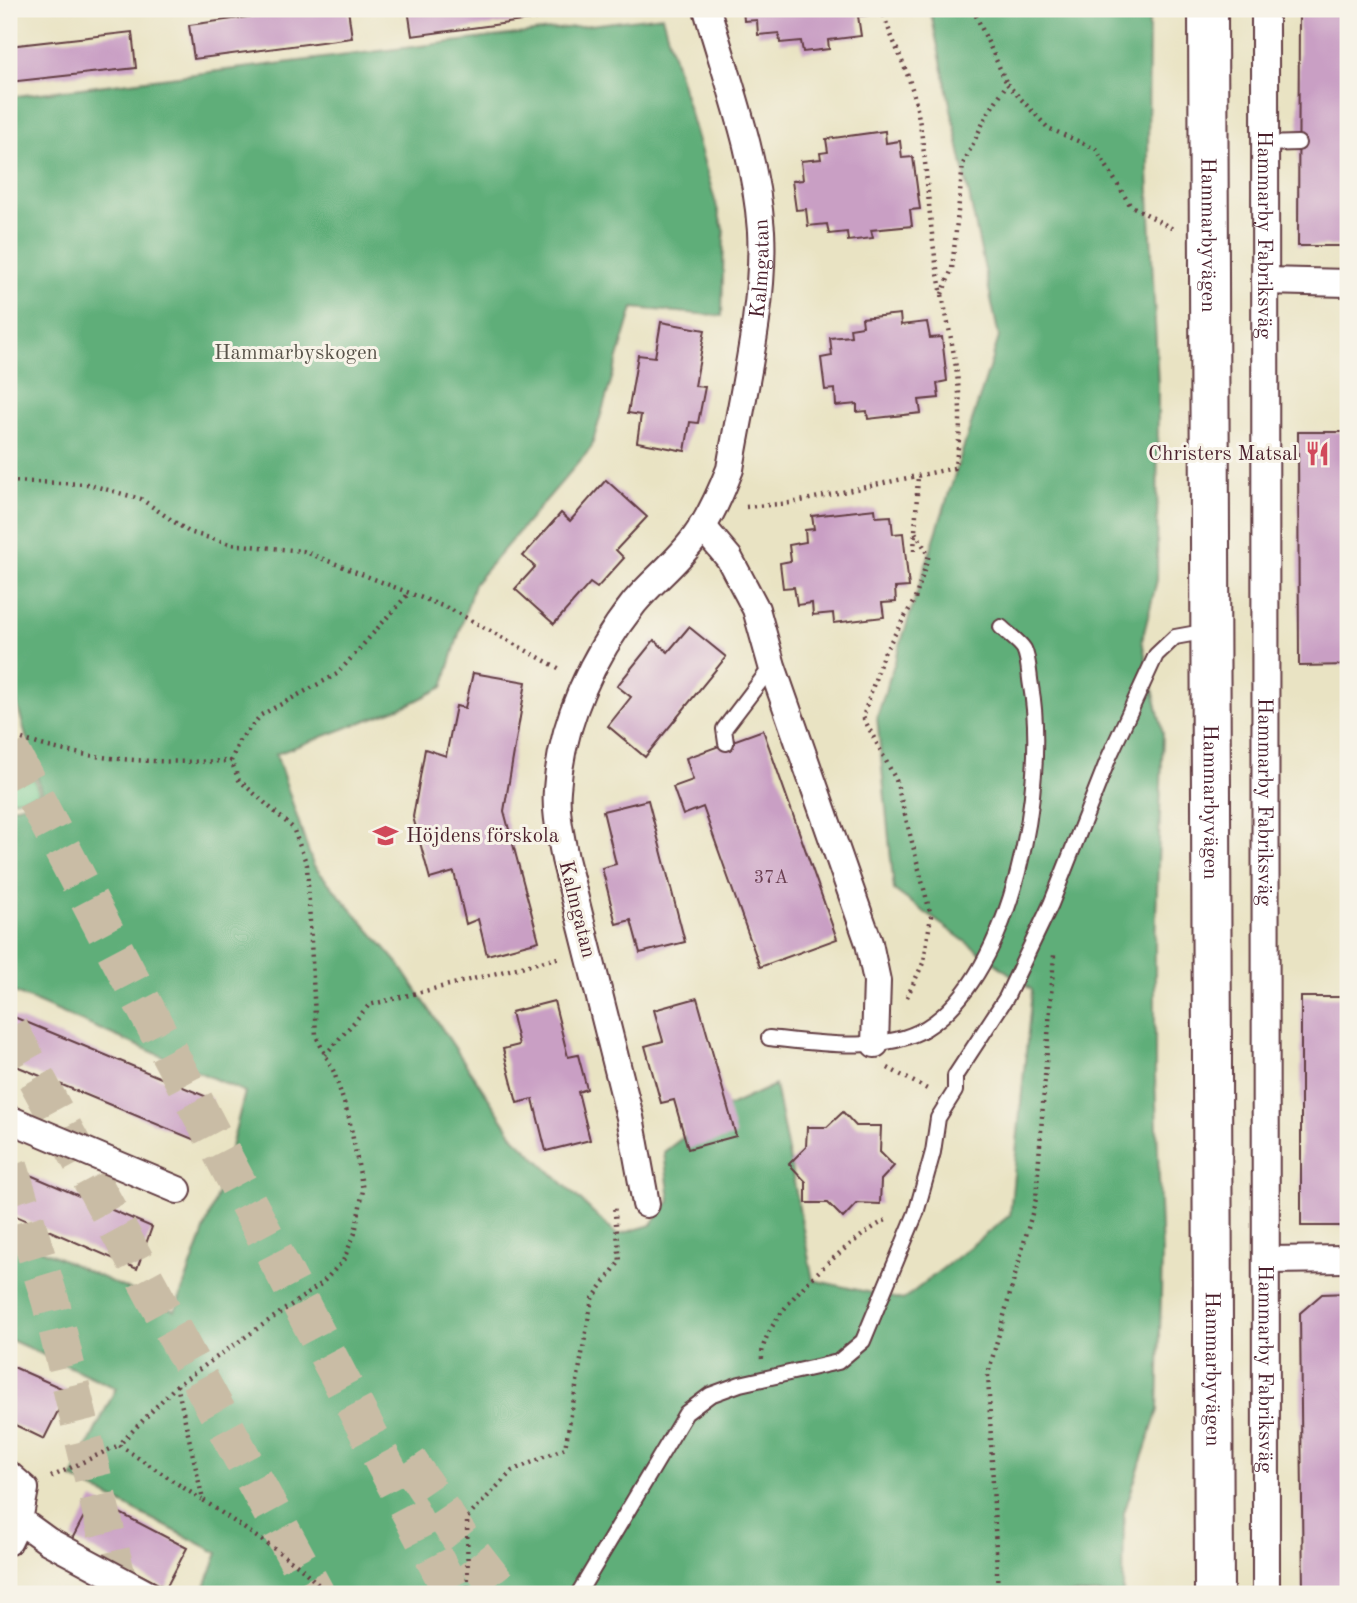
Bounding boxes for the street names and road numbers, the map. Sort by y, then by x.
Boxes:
street label: Hammarby Fabriksväg [1253,131,1274,340]
street label: Hammarbyvägen [1197,157,1218,313]
street label: Kalmgatan [747,218,773,319]
street label: Hammarby Fabriksväg [1253,698,1275,907]
street label: Hammarbyvägen [1199,724,1220,880]
street label: Kalmgatan [554,859,599,960]
street label: Hammarby Fabriksväg [1254,1265,1275,1474]
street label: Hammarbyvägen [1201,1291,1222,1447]

